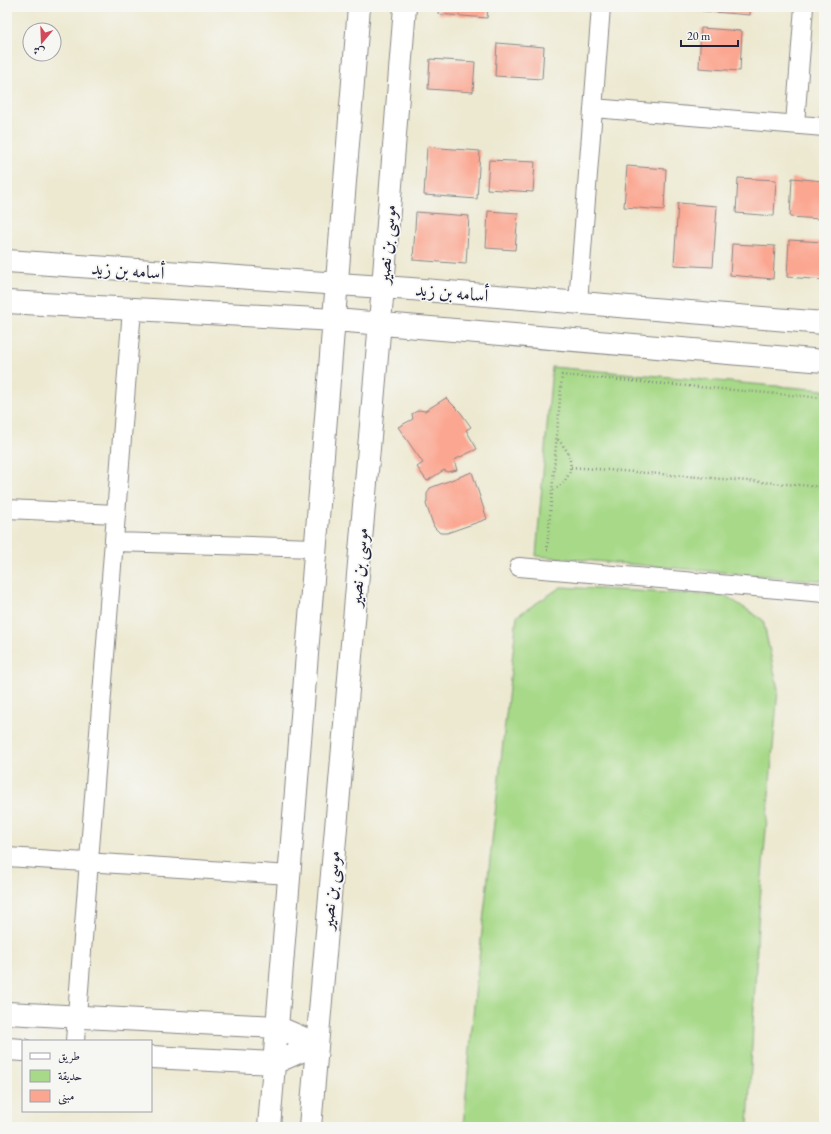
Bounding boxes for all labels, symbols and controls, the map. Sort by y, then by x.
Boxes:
north arrow [22,22,62,62]
scale bar [681,22,738,48]
text: 20 m [687,28,711,44]
text: ش [31,43,46,60]
street label: موسى بن نصير [371,203,403,287]
street label: أسامه بن زيد [91,255,166,284]
street label: أسامه بن زيد [414,276,490,307]
street label: موسى بن نصير [343,526,375,610]
street label: موسى بن نصير [315,849,347,933]
legend [22,1040,152,1112]
text: طريق [58,1048,80,1064]
text: حديقة [58,1068,82,1084]
text: مبنى [58,1088,74,1105]

